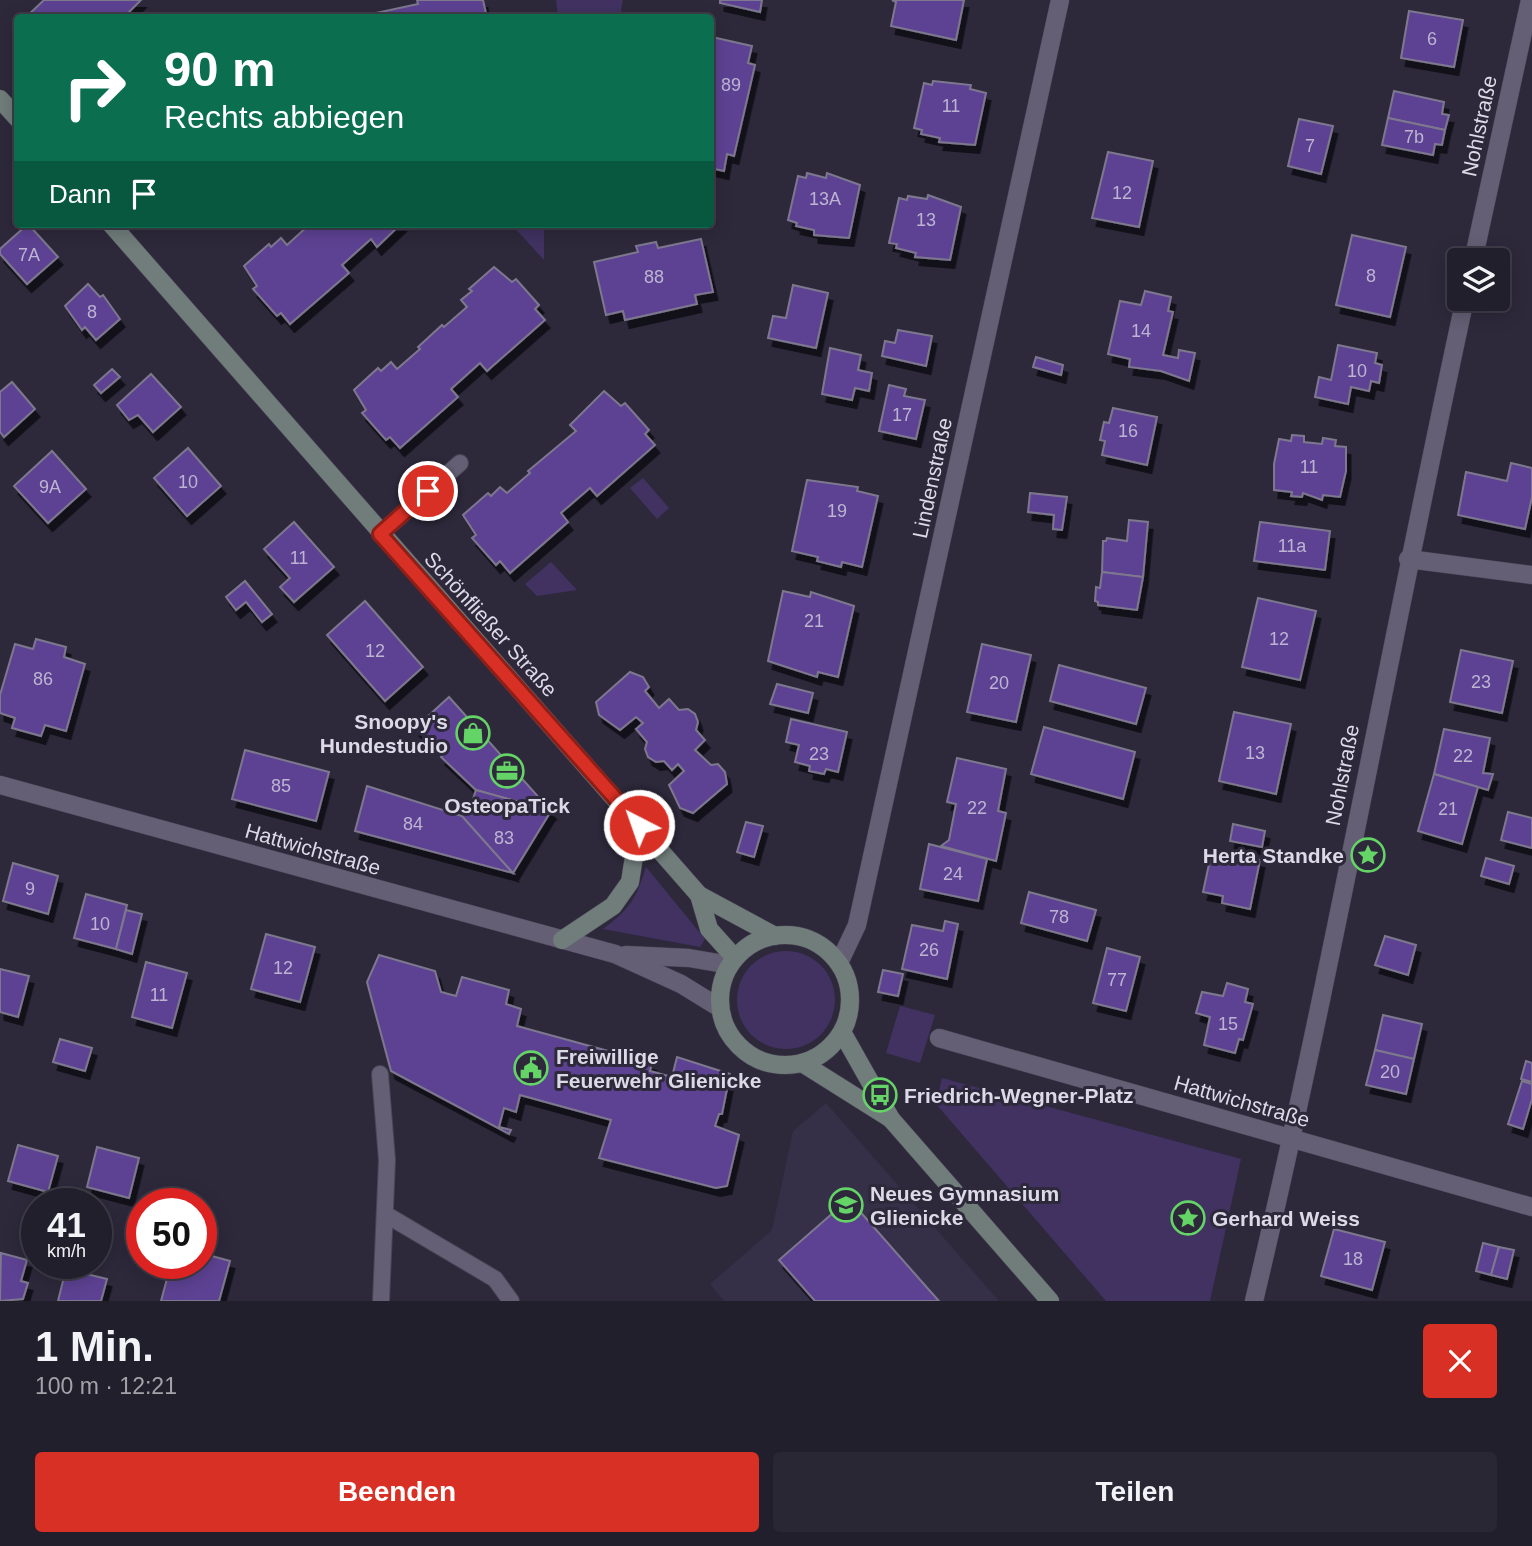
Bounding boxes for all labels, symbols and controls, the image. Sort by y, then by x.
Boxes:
house number: 6 [1427,29,1437,49]
icon: right [49,42,140,133]
text: 90 m [164,42,276,96]
street label: Nohlstraße [1457,73,1501,179]
house number: 89 [721,75,741,95]
house number: 11 [942,96,960,116]
text: Rechts abbiegen [164,99,404,135]
house number: 7b [1404,127,1424,147]
house number: 7 [1305,136,1315,156]
icon: arrive [125,175,163,213]
text: Dann [49,179,111,209]
house number: 12 [1112,183,1132,203]
house number: 13A [809,189,841,209]
house number: 13 [916,210,936,230]
house number: 7A [18,245,40,265]
map controls [1447,248,1510,311]
button: layers [1447,248,1510,311]
house number: 8 [1366,266,1376,286]
house number: 88 [644,267,664,287]
house number: 8 [87,302,97,322]
house number: 14 [1131,321,1151,341]
house number: 10 [1347,361,1367,381]
house number: 17 [892,405,912,425]
street label: Lindenstraße [908,416,956,540]
house number: 16 [1118,421,1138,441]
house number: 11 [1300,457,1318,477]
pin [398,461,458,521]
house number: 10 [178,472,198,492]
icon: arrive [409,472,447,510]
house number: 9A [39,477,61,497]
house number: 19 [827,501,847,521]
house number: 11a [1278,536,1307,556]
street label: Schönfließer Straße [420,547,562,701]
house number: 11 [290,548,308,568]
house number: 21 [804,611,824,631]
house number: 12 [1269,629,1289,649]
house number: 12 [365,641,385,661]
house number: 86 [33,669,53,689]
house number: 23 [1471,672,1491,692]
house number: 20 [989,673,1009,693]
place label: Snoopy's Hundestudio [320,710,448,757]
shop icon: Snoopy's Hundestudio [454,714,492,752]
street label: Nohlstraße [1321,722,1363,828]
house number: 13 [1245,743,1265,763]
house number: 23 [809,744,829,764]
house number: 22 [1453,746,1473,766]
office icon: OsteopaTick [488,752,526,790]
house number: 85 [271,776,291,796]
position arrow [602,788,676,862]
place label: OsteopaTick [444,794,570,817]
house number: 22 [967,798,987,818]
house number: 21 [1438,799,1458,819]
house number: 84 [403,814,423,834]
street label: Hattwichstraße [243,819,383,879]
house number: 83 [494,828,514,848]
place icon: Herta Standke [1349,836,1387,874]
place label: Herta Standke [1203,844,1344,867]
house number: 24 [943,864,963,884]
house number: 9 [25,879,35,899]
house number: 78 [1049,907,1069,927]
house number: 10 [90,914,110,934]
house number: 26 [919,940,939,960]
house number: 12 [273,958,293,978]
house number: 77 [1107,970,1127,990]
house number: 11 [150,985,168,1005]
house number: 15 [1218,1014,1238,1034]
place label: Freiwillige Feuerwehr Glienicke [556,1045,761,1092]
public building icon: Freiwillige Feuerwehr Glienicke [512,1049,550,1087]
house number: 20 [1380,1062,1400,1082]
street label: Hattwichstraße [1172,1071,1312,1131]
bus stop icon: Friedrich-Wegner-Platz [861,1076,899,1114]
place label: Friedrich-Wegner-Platz [904,1084,1133,1107]
place label: Neues Gymnasium Glienicke [870,1182,1059,1229]
school or university icon: Neues Gymnasium Glienicke [827,1186,865,1224]
speed limit sign: 50 [126,1188,217,1279]
place icon: Gerhard Weiss [1169,1199,1207,1237]
text: 41 [47,1205,86,1244]
place label: Gerhard Weiss [1212,1207,1360,1230]
text: km/h [47,1241,86,1261]
house number: 18 [1343,1249,1363,1269]
text: 1 Min. [35,1323,154,1370]
button: close [1423,1324,1497,1398]
text: 100 m · 12:21 [35,1373,177,1399]
button: Beenden [35,1452,759,1532]
button: Teilen [773,1452,1497,1532]

